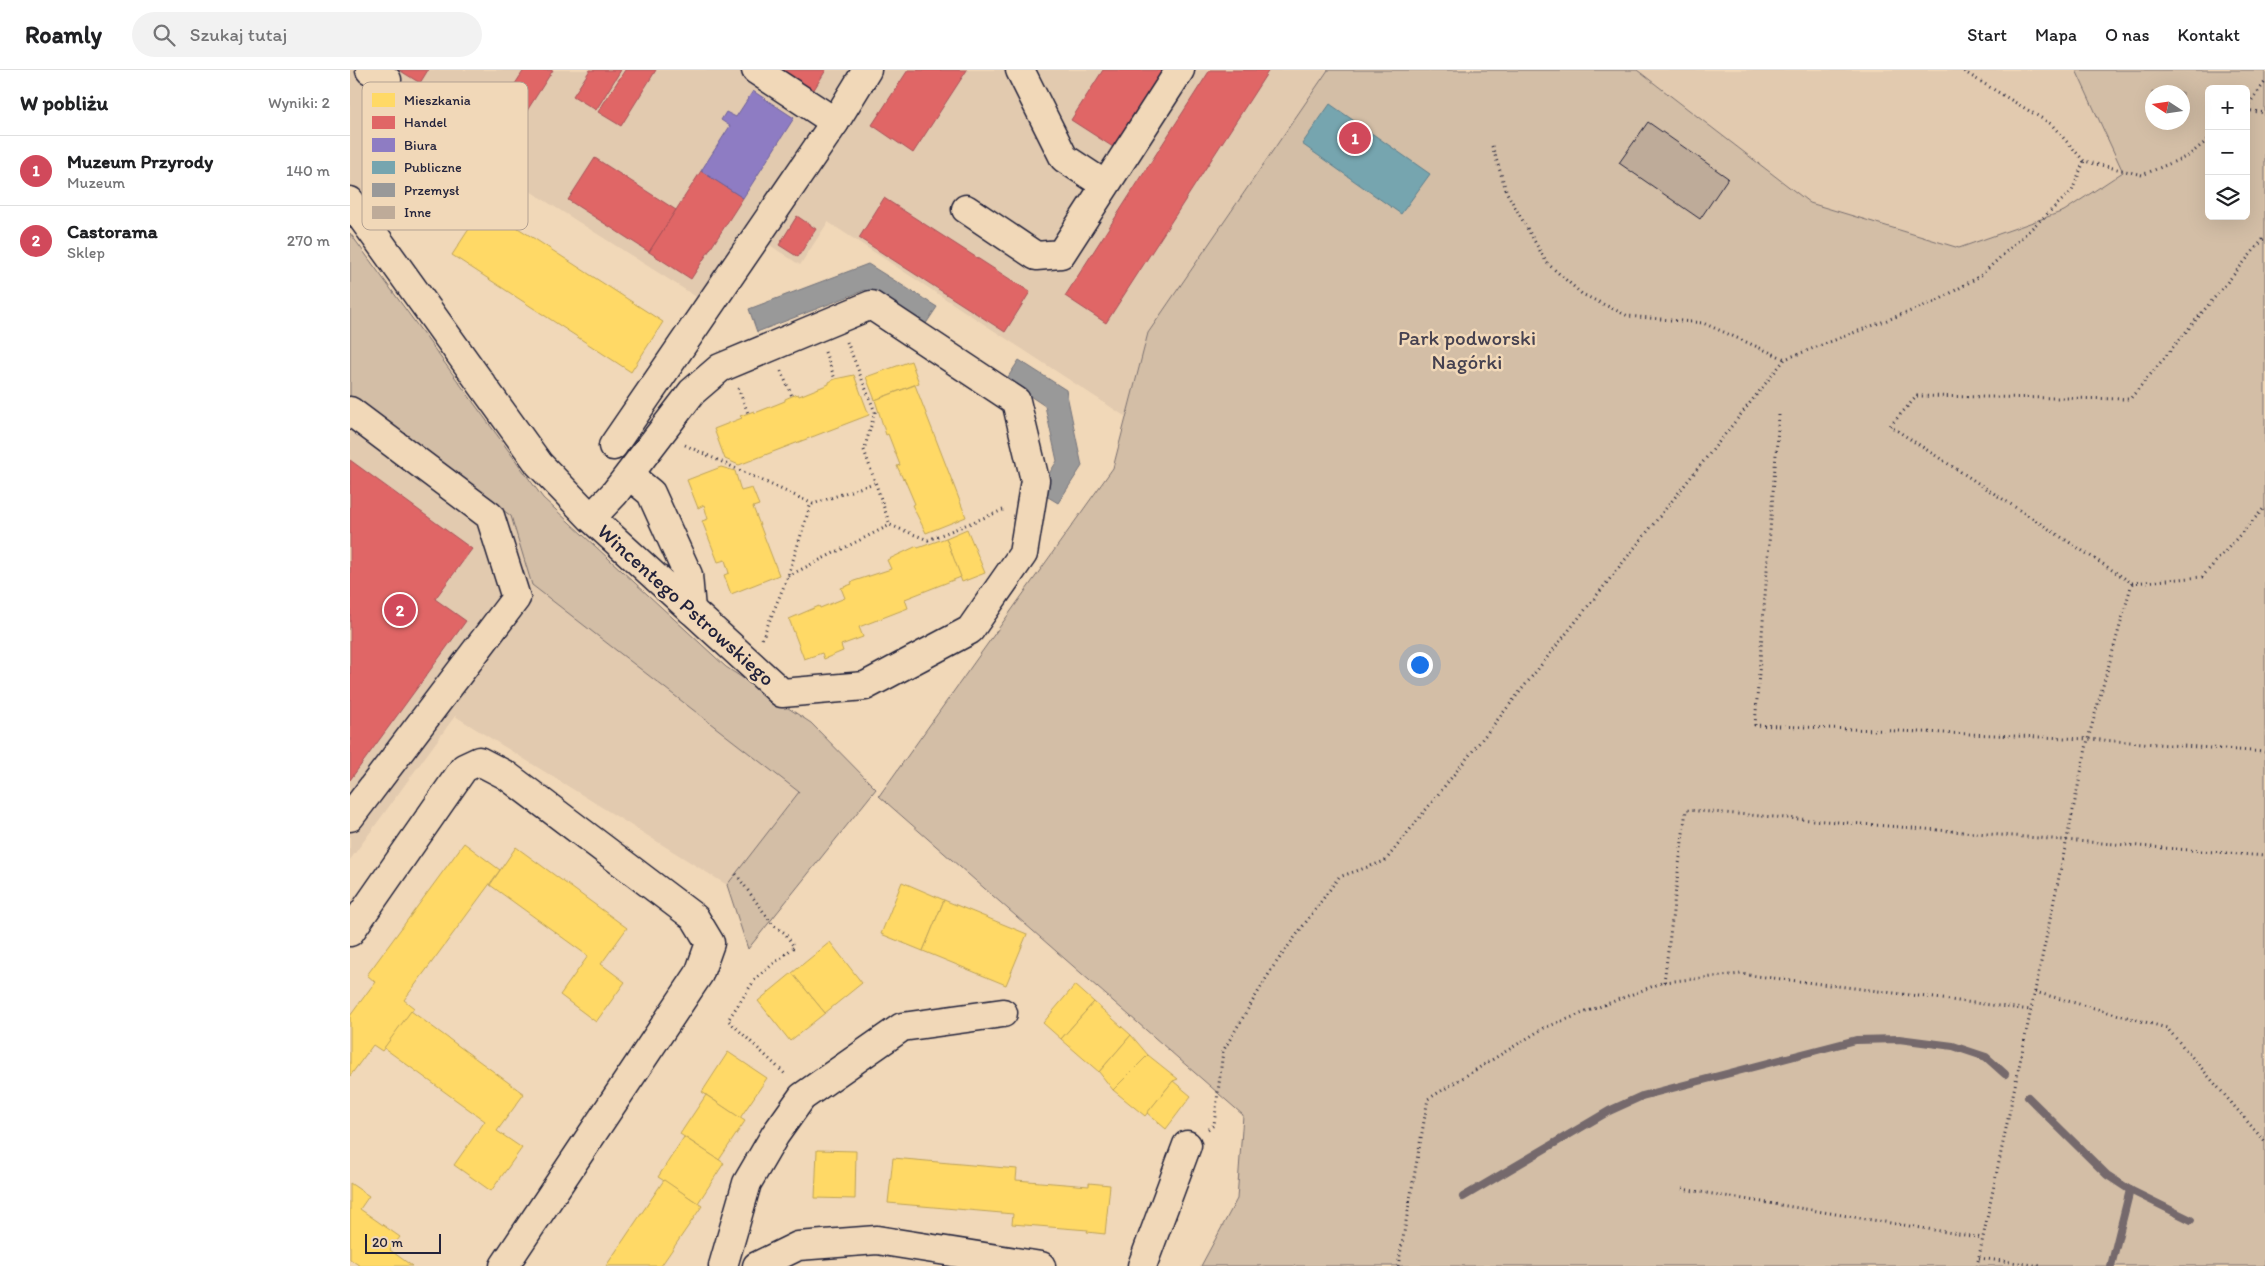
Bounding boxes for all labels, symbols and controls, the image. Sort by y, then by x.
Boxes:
search box [132,12,482,57]
text: Roamly [25,20,102,49]
icon: search [150,21,178,49]
text: Szukaj tutaj [190,23,287,46]
text: Start [1967,24,2007,46]
text: Mapa [2035,24,2077,46]
text: O nas [2105,24,2150,46]
text: Kontakt [2178,24,2240,46]
legend [362,82,528,230]
north arrow [2145,85,2190,130]
map controls [2205,85,2250,220]
button: + [2205,85,2250,130]
text: W pobliżu [20,90,108,115]
text: Mieszkania [404,92,471,109]
text: Wyniki: 2 [268,93,330,112]
text: Handel [404,114,447,131]
pin: 1 [1339,119,1371,157]
button: − [2205,130,2250,175]
text: Biura [404,137,438,154]
text: Muzeum Przyrody [67,150,213,173]
text: Publiczne [404,159,462,176]
text: 1 [32,161,40,180]
text: 140 m [286,161,330,180]
text: Muzeum [67,173,125,192]
button: layers [2205,175,2250,220]
text: Przemysł [404,182,459,199]
text: Inne [404,204,432,221]
text: Castorama [67,220,158,243]
text: 2 [32,231,40,250]
text: 270 m [287,231,330,250]
text: Sklep [67,243,105,262]
park label: Park podworski Nagórki [1398,325,1536,374]
street label: Wincentego Pstrowskiego [593,518,780,691]
pin: 2 [384,591,416,629]
your location [1407,652,1433,678]
scale bar [365,1231,441,1254]
text: 20 m [372,1234,403,1251]

